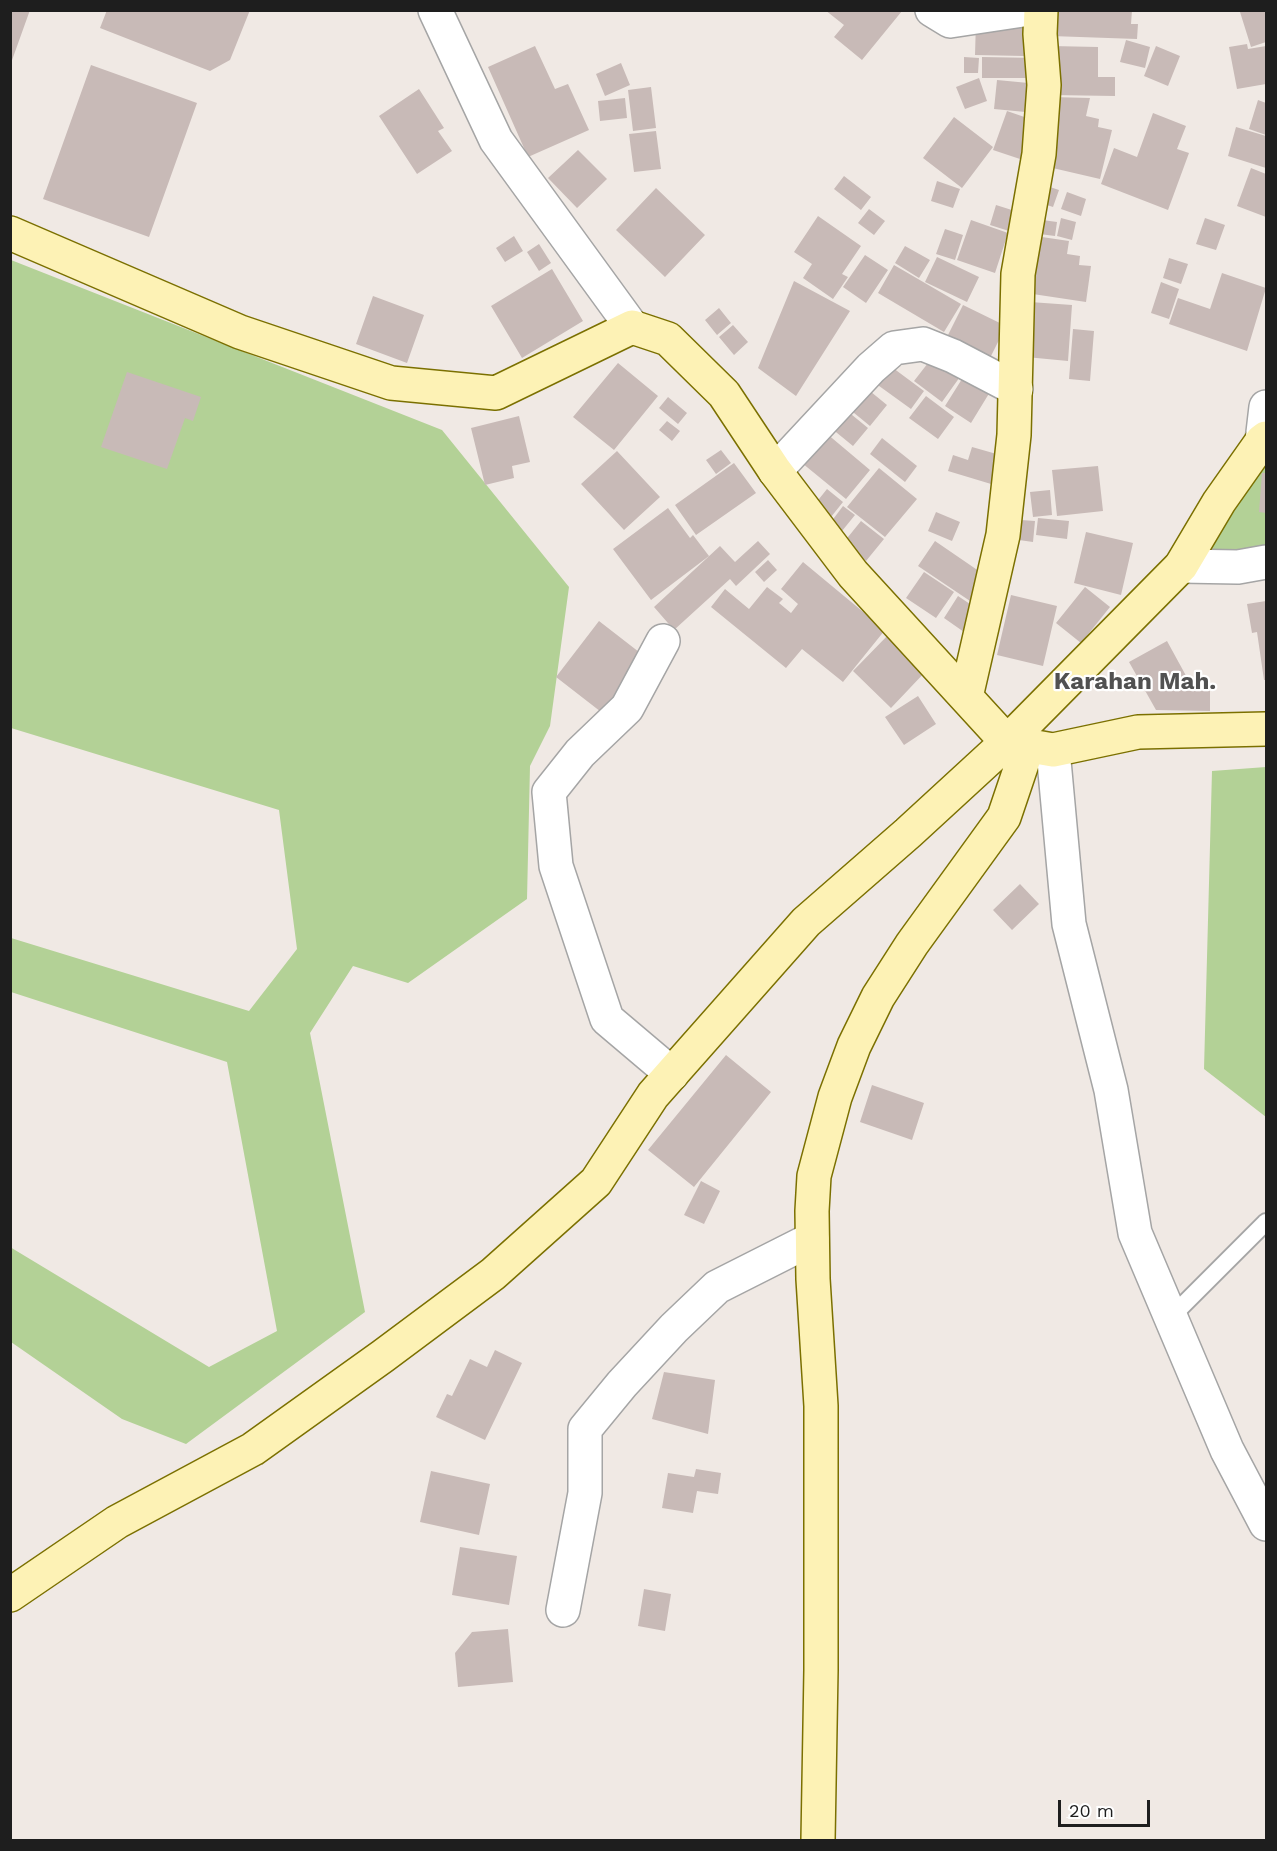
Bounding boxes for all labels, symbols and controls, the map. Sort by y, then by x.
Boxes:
district label: Karahan Mah. [1054,668,1216,696]
scale bar [1061,1788,1152,1826]
text: 20 m [1069,1800,1114,1821]

